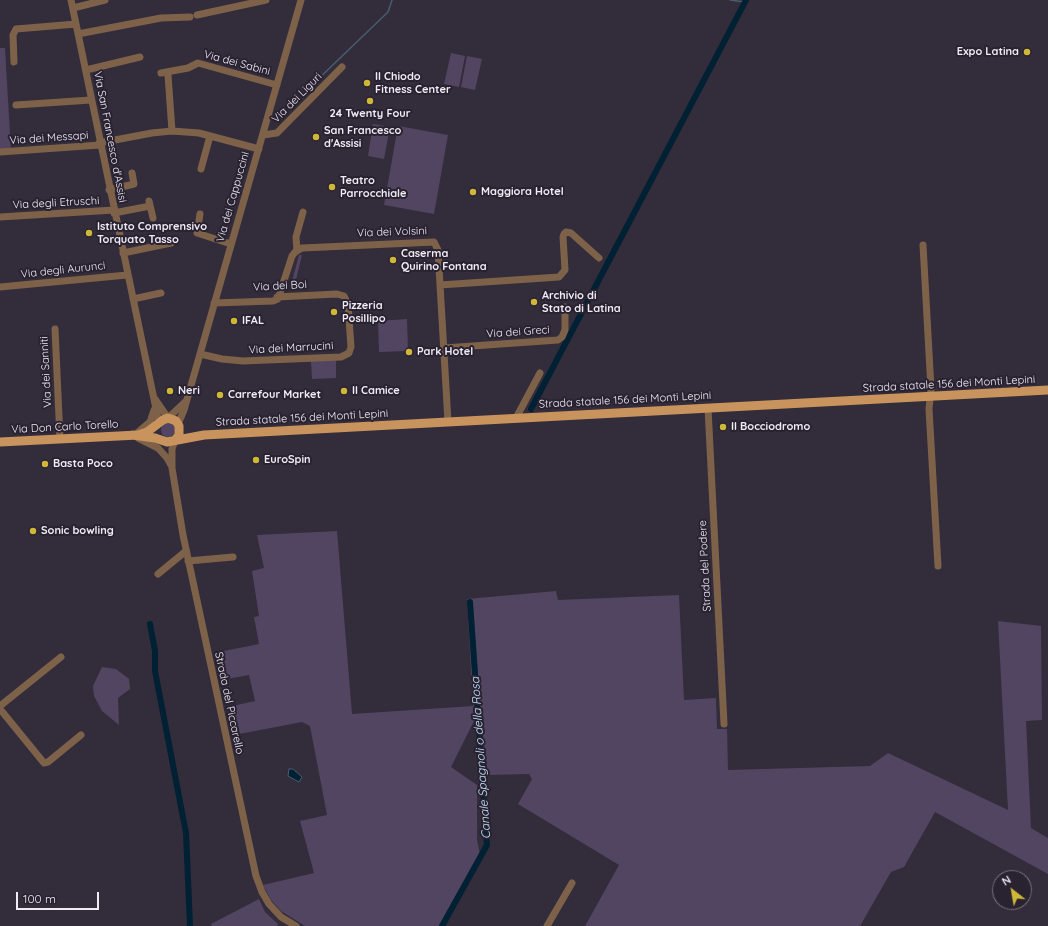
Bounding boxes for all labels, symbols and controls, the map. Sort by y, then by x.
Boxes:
place label: Expo Latina [957,45,1019,59]
marker: Expo Latina [1022,47,1032,57]
street label: Via dei Sabini [202,48,272,78]
street label: Via San Francesco d'Assisi [91,70,129,204]
street label: Via dei Liguri [269,70,325,126]
place label: Il Chiodo Fitness Center [375,70,451,96]
marker: Il Chiodo Fitness Center [362,78,372,88]
marker: 24 Twenty Four [365,96,375,106]
place label: 24 Twenty Four [329,107,411,121]
place label: San Francesco d'Assisi [324,124,401,150]
street label: Via dei Messapi [9,129,89,147]
marker: San Francesco d'Assisi [311,132,321,142]
street label: Via dei Cappuccini [214,150,252,244]
place label: Teatro Parrocchiale [340,174,406,200]
marker: Teatro Parrocchiale [327,182,337,192]
place label: Maggiora Hotel [481,185,564,199]
marker: Maggiora Hotel [468,187,478,197]
street label: Via degli Etruschi [12,194,100,212]
place label: Istituto Comprensivo Torquato Tasso [97,220,207,246]
street label: Via dei Volsini [357,224,427,240]
marker: Istituto Comprensivo Torquato Tasso [84,228,94,238]
place label: Caserma Quirino Fontana [401,247,487,273]
marker: Caserma Quirino Fontana [388,255,398,265]
street label: Via degli Aurunci [20,259,106,281]
street label: Via dei Boi [253,278,307,294]
place label: Archivio di Stato di Latina [542,289,621,315]
marker: Archivio di Stato di Latina [529,297,539,307]
place label: Pizzeria Posillipo [342,299,386,325]
marker: Pizzeria Posillipo [329,307,339,317]
place label: IFAL [242,314,264,328]
marker: IFAL [229,316,239,326]
street label: Via dei Greci [486,323,550,341]
street label: Via dei Sanniti [38,336,54,408]
street label: Via dei Marrucini [248,339,334,357]
place label: Park Hotel [417,345,473,359]
marker: Park Hotel [404,347,414,357]
street label: Strada statale 156 dei Monti Lepini [862,373,1036,395]
place label: Neri [178,384,200,398]
place label: Il Camice [352,384,400,398]
marker: Neri [165,386,175,396]
marker: Il Camice [339,386,349,396]
place label: Carrefour Market [228,388,321,402]
street label: Strada statale 156 dei Monti Lepini [538,389,712,411]
marker: Carrefour Market [215,390,225,400]
street label: Strada statale 156 dei Monti Lepini [215,407,389,429]
street label: Via Don Carlo Torello [11,418,119,436]
place label: Il Bocciodromo [731,420,810,434]
marker: Il Bocciodromo [718,422,728,432]
place label: EuroSpin [264,453,311,467]
marker: EuroSpin [251,455,261,465]
place label: Basta Poco [53,457,113,471]
marker: Basta Poco [40,459,50,469]
street label: Strada del Podere [696,520,714,612]
place label: Sonic bowling [41,524,114,538]
marker: Sonic bowling [28,526,38,536]
street label: Strada del Piccarello [212,651,246,755]
water label: Canale Spagnoli o della Rosa [468,676,494,840]
north arrow [992,870,1032,910]
text: N [999,872,1013,889]
scale bar [18,884,101,910]
text: 100 m [23,891,56,906]

